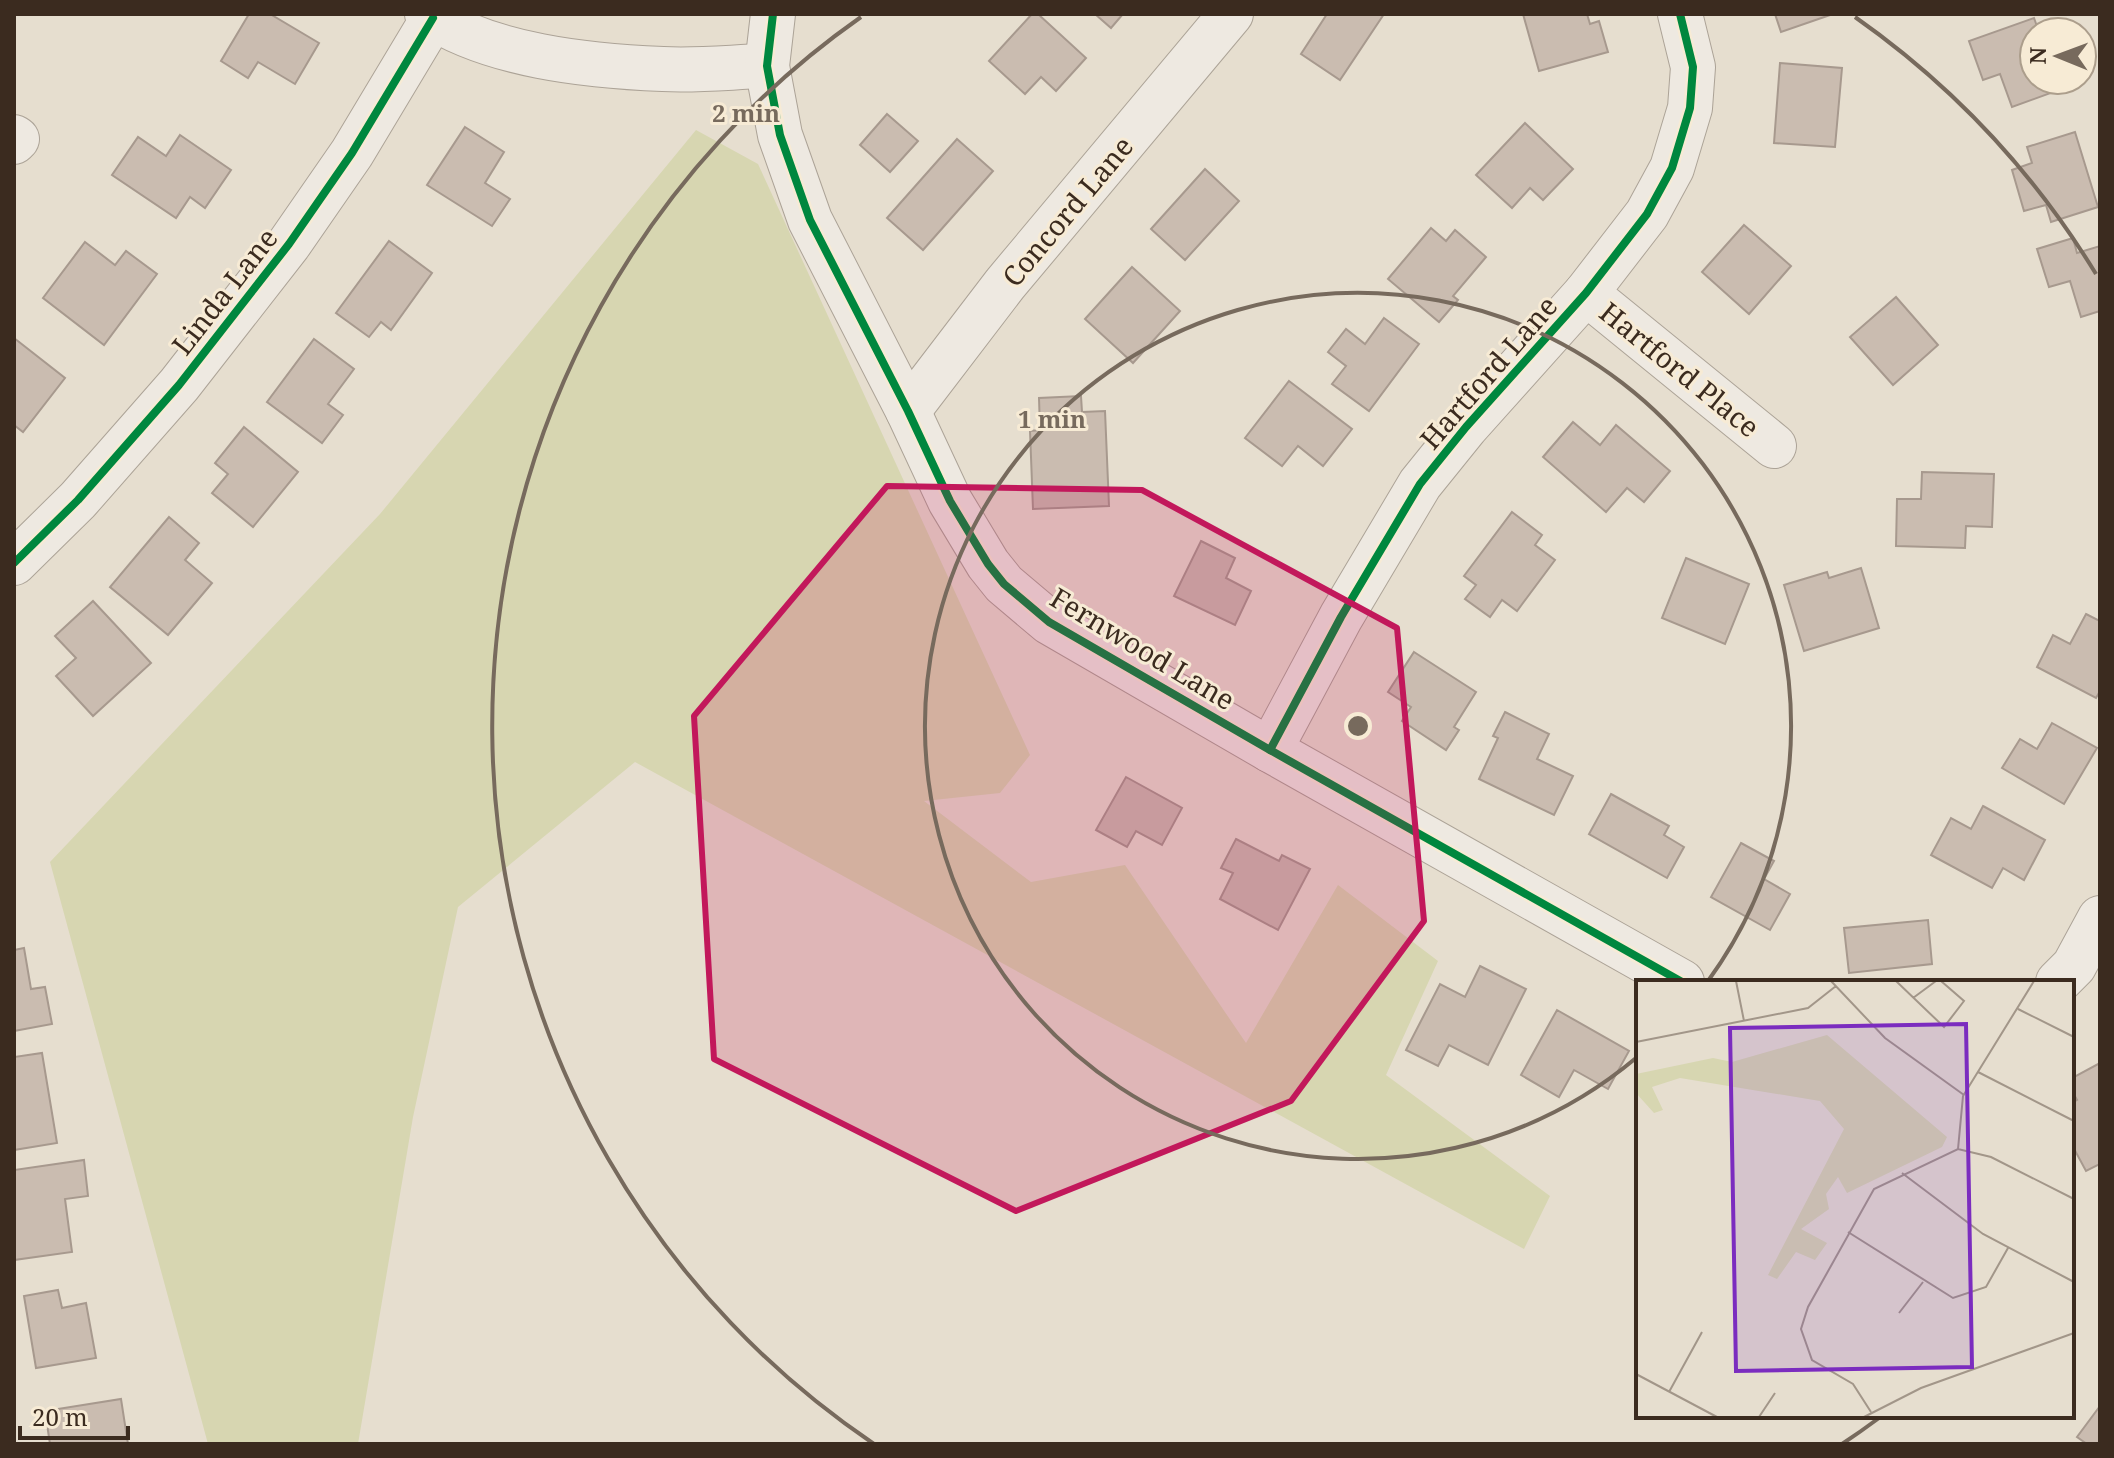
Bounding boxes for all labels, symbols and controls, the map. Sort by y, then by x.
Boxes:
north arrow [2018,16,2098,96]
text: N [2022,47,2052,65]
text: 2 min [712,96,780,129]
street label: Concord Lane [993,128,1141,294]
street label: Linda Lane [163,220,285,362]
street label: Hartford Lane [1411,287,1565,457]
street label: Hartford Place [1592,293,1768,445]
text: 1 min [1018,402,1086,435]
street label: Fernwood Lane [1044,578,1242,718]
centre of rings [1344,712,1372,740]
inset map [1636,980,2074,1418]
scale bar [20,1390,128,1440]
text: 20 m [32,1400,88,1433]

